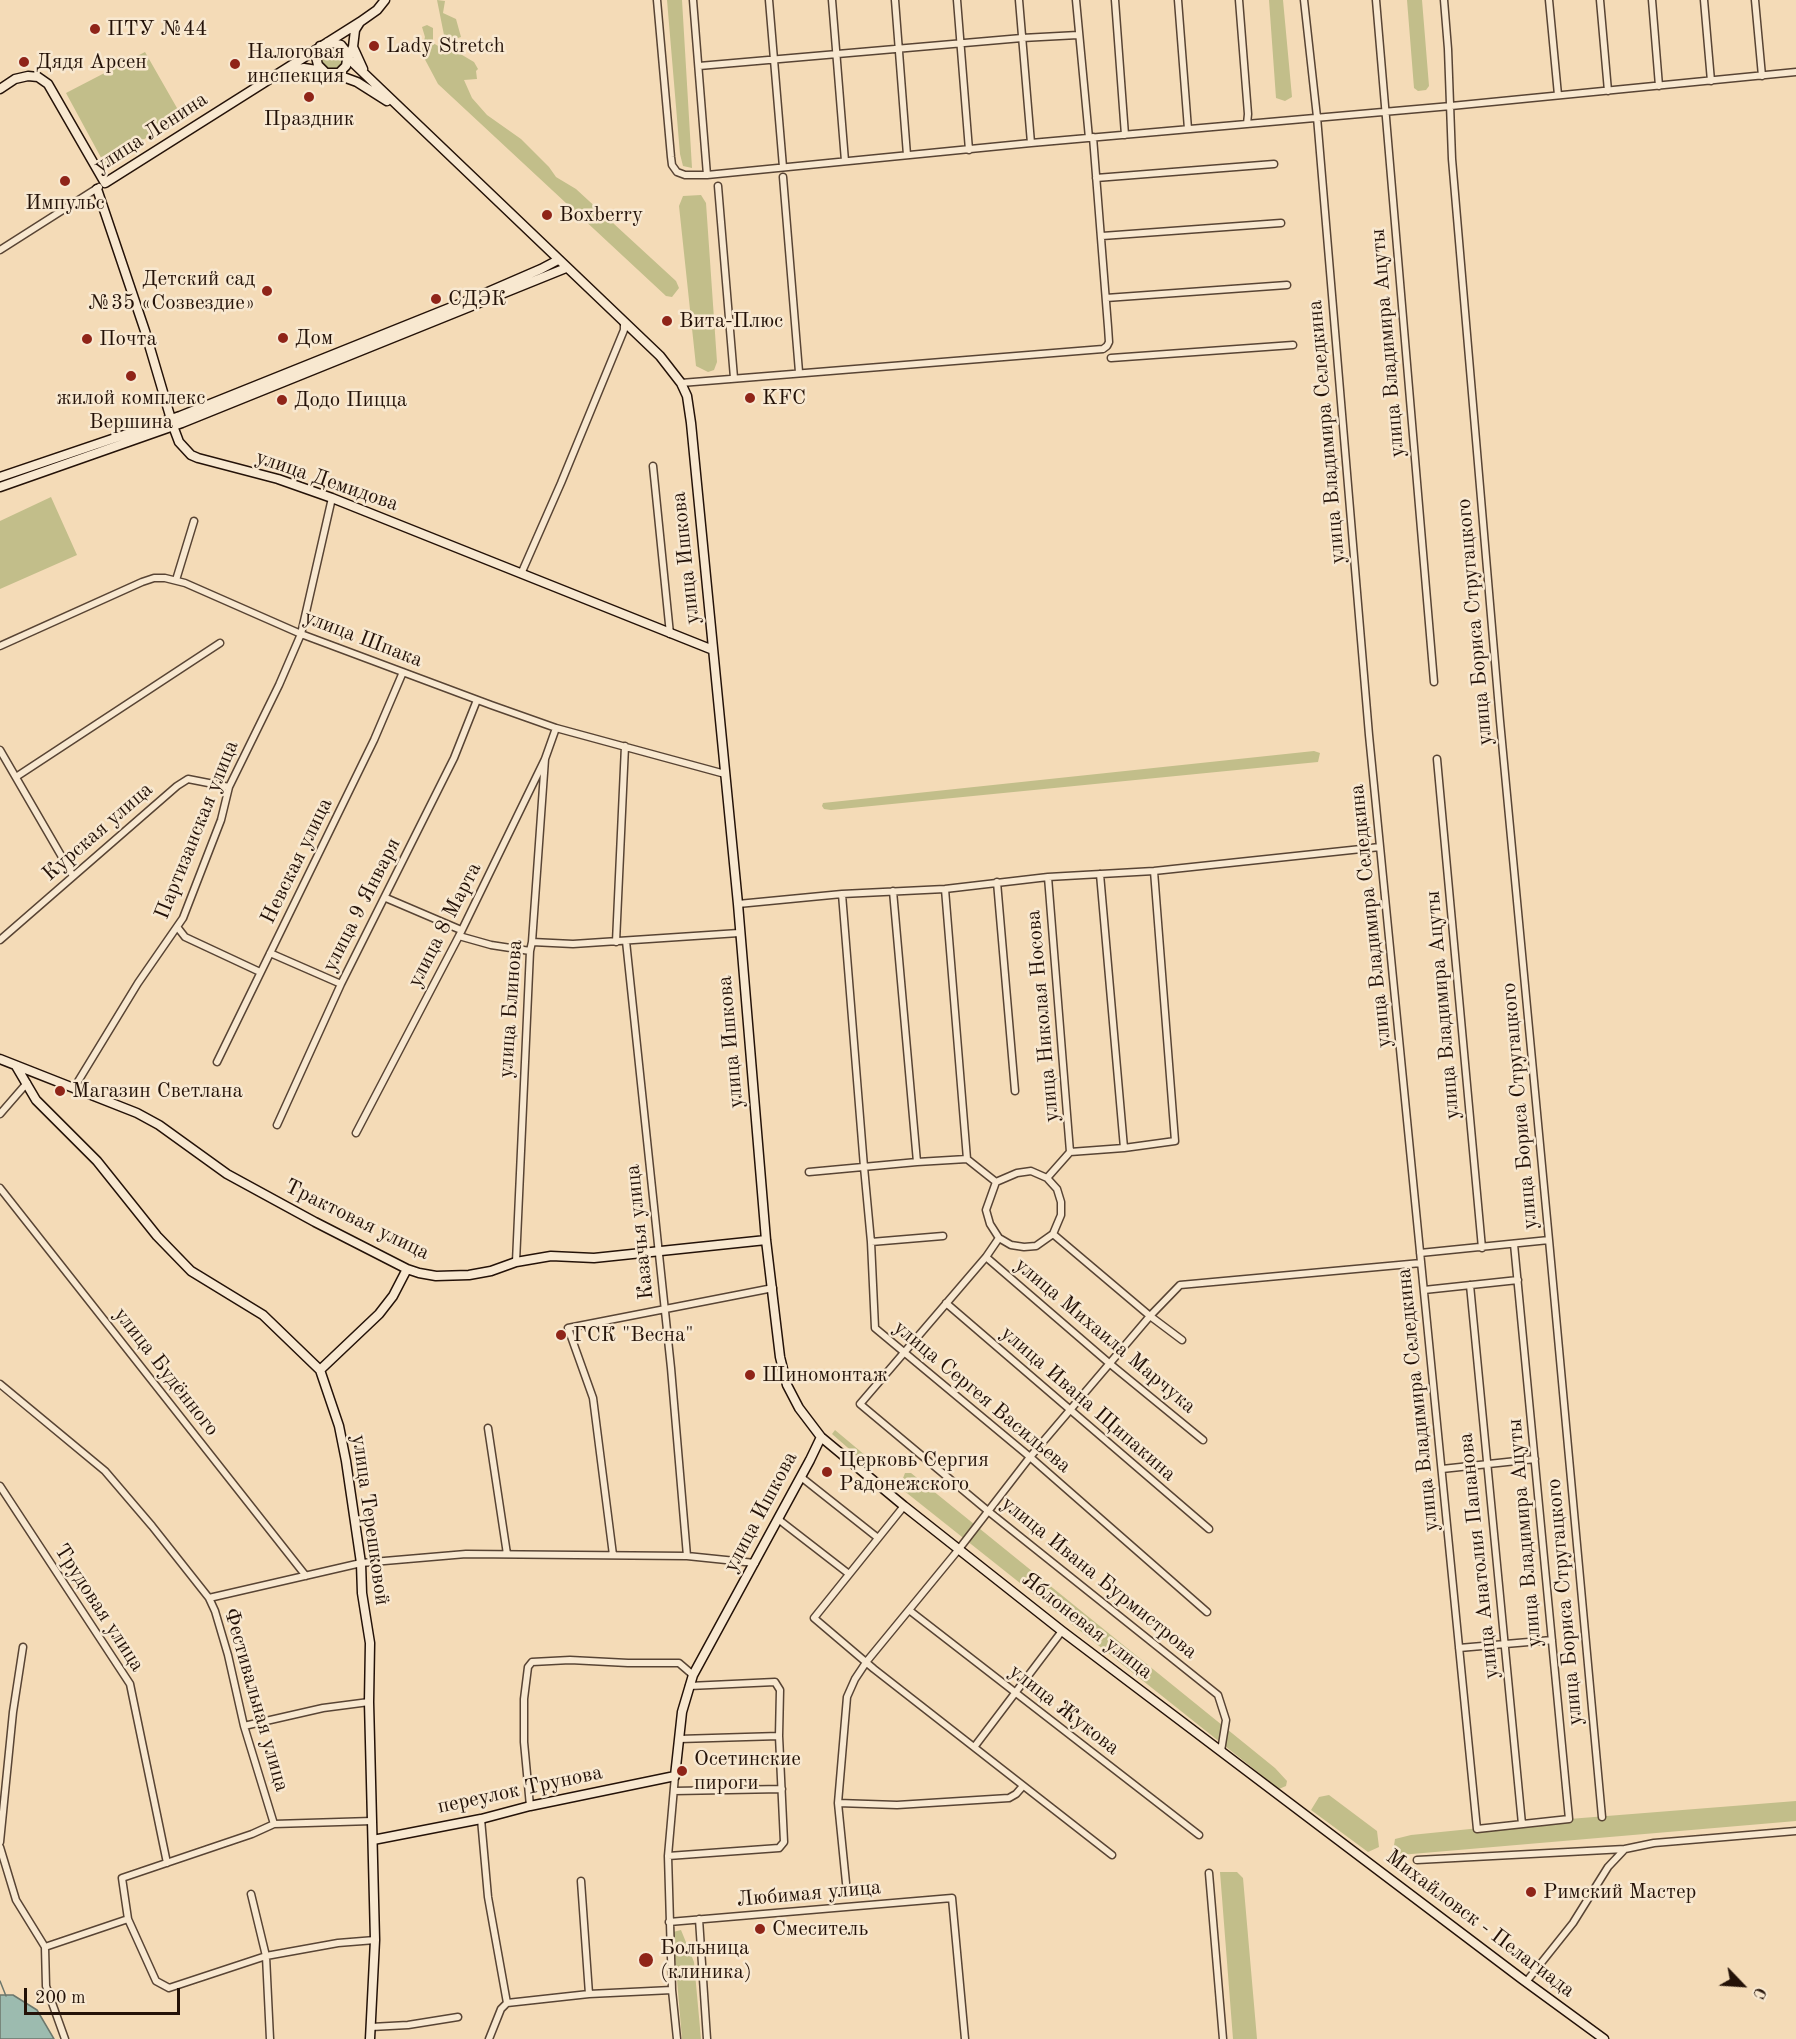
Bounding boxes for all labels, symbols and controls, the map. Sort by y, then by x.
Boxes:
place label: ПТУ №44 [107,16,207,42]
marker: ПТУ №44 [88,22,102,36]
place label: Lady Stretch [386,33,505,59]
place label: Налоговая инспекция [247,39,345,89]
marker: Lady Stretch [367,39,381,53]
place label: Дядя Арсен [36,49,147,75]
marker: Дядя Арсен [17,55,31,69]
marker: Налоговая инспекция [228,57,242,71]
street label: улица Ленина [90,87,212,179]
marker: Праздник [302,90,316,104]
place label: Праздник [264,106,354,132]
marker: Импульс [58,174,72,188]
place label: Импульс [25,190,105,216]
place label: Boxberry [559,202,643,228]
marker: Boxberry [540,208,554,222]
street label: улица Владимира Ацуты [1365,228,1411,458]
place label: Детский сад №35 «Созвездие» [88,266,255,316]
marker: Детский сад №35 «Созвездие» [260,284,274,298]
place label: СДЭК [448,286,506,312]
marker: СДЭК [429,292,443,306]
street label: улица Владимира Селедкина [1303,299,1351,565]
place label: Вита-Плюс [679,308,783,334]
marker: Вита-Плюс [660,314,674,328]
place label: Дом [295,325,333,351]
place label: Почта [99,326,157,352]
marker: Дом [276,331,290,345]
marker: Почта [80,332,94,346]
marker: жилой комплекс Вершина [124,369,138,383]
place label: жилой комплекс Вершина [56,385,206,435]
place label: KFC [762,385,806,411]
place label: Додо Пицца [294,387,407,413]
marker: KFC [743,391,757,405]
marker: Додо Пицца [275,393,289,407]
street label: улица Демидова [252,445,402,517]
street label: улица Ишкова [667,490,705,626]
street label: улица Бориса Стругацкого [1452,497,1498,747]
street label: улица Шпака [300,605,426,673]
street label: Партизанская улица [150,737,244,923]
street label: Курская улица [38,777,158,887]
street label: улица Владимира Селедкина [1345,783,1397,1049]
street label: Невская улица [256,794,338,928]
street label: улица 9 Января [317,834,407,976]
street label: улица 8 Марта [403,858,487,992]
street label: улица Владимира Ацуты [1420,890,1466,1120]
street label: улица Николая Носова [1021,909,1065,1123]
street label: улица Блинова [494,939,528,1079]
street label: улица Ишкова [713,975,749,1109]
street label: улица Бориса Стругацкого [1497,981,1543,1231]
place label: Магазин Светлана [72,1078,243,1104]
marker: Магазин Светлана [53,1084,67,1098]
street label: Казачья улица [620,1163,660,1301]
street label: Трактовая улица [280,1174,434,1266]
street label: улица Михаила Марчука [1009,1253,1201,1419]
street label: улица Владимира Селедкина [1392,1267,1444,1533]
street label: улица Будённого [108,1303,224,1441]
street label: улица Сергея Васильева [888,1315,1076,1479]
street label: улица Ивана Щипакина [995,1321,1181,1487]
place label: ГСК "Весна" [573,1322,694,1348]
marker: ГСК "Весна" [554,1328,568,1342]
place label: Шиномонтаж [762,1362,888,1388]
marker: Шиномонтаж [743,1368,757,1382]
street label: улица Владимира Ацуты [1502,1418,1548,1648]
street label: улица Анатолия Папанова [1454,1432,1504,1680]
street label: улица Терешковой [346,1433,394,1607]
street label: улица Ишкова [719,1447,803,1577]
place label: Церковь Сергия Радонежского [839,1447,989,1497]
marker: Церковь Сергия Радонежского [820,1465,834,1479]
street label: улица Бориса Стругацкого [1542,1477,1588,1727]
street label: улица Ивана Бурмистрова [996,1491,1202,1665]
street label: Трудовая улица [48,1539,150,1677]
street label: Яблоневая улица [1016,1567,1158,1685]
street label: Фестивальная улица [218,1605,294,1795]
street label: улица Жукова [1004,1659,1124,1761]
place label: Осетинские пироги [694,1746,801,1796]
street label: переулок Трунова [435,1760,605,1820]
marker: Осетинские пироги [675,1764,689,1778]
street label: Михайловск - Пелагиада [1380,1845,1580,2003]
street label: Любимая улица [736,1875,882,1913]
place label: Римский Мастер [1543,1879,1696,1905]
marker: Римский Мастер [1524,1885,1538,1899]
place label: Смеситель [772,1916,868,1942]
marker: Смеситель [753,1922,767,1936]
place label: Больница (клиника) [660,1935,752,1985]
marker: Больница (клиника) [637,1951,655,1969]
north arrow [1712,1955,1772,2015]
scale bar [27,1976,183,2014]
text: С [1749,1984,1768,2001]
text: 200 m [35,1989,86,2007]

